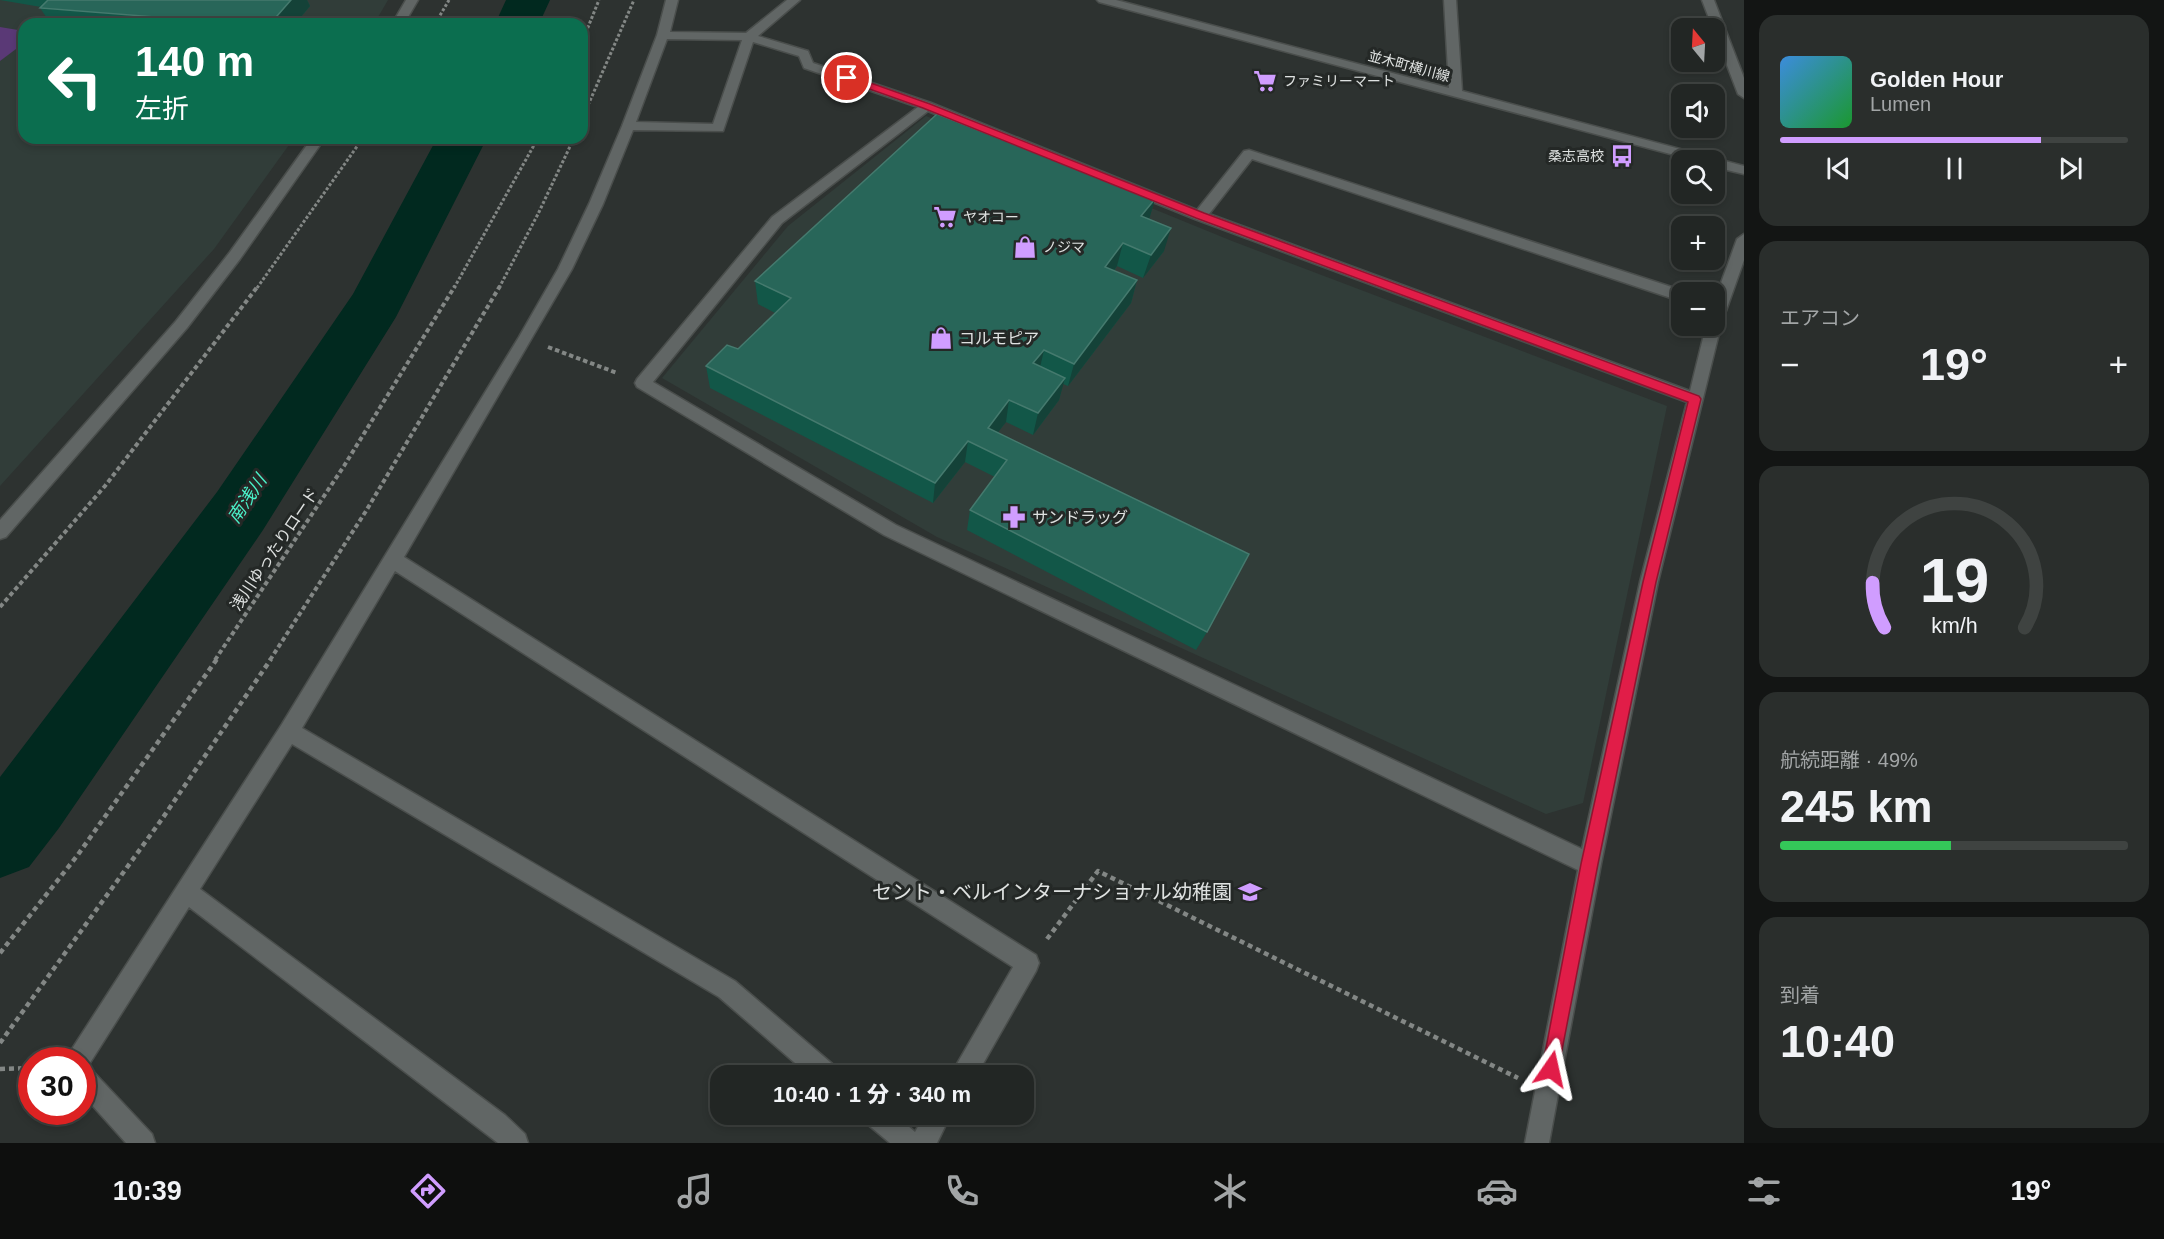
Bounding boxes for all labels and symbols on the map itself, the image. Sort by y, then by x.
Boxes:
north arrow [1671,18,1725,72]
street label: 並木町横川線 [1366,47,1452,85]
pin [821,52,872,103]
supermarket icon: ファミリーマート [1252,68,1278,94]
place label: ファミリーマート [1283,73,1395,89]
bus stop icon: 桑志高校 [1609,143,1635,169]
place label: 桑志高校 [1548,148,1604,164]
supermarket icon: ヤオコー [932,204,958,230]
place label: ヤオコー [963,209,1019,225]
shop icon: ノジマ [1012,234,1038,260]
place label: ノジマ [1043,239,1085,255]
shop icon: コルモピア [928,325,954,351]
place label: コルモピア [959,330,1039,347]
water label: 南浅川 [224,469,272,527]
street label: 浅川ゆったりロード [227,485,322,614]
pharmacy icon: サンドラッグ [1001,504,1027,530]
place label: サンドラッグ [1032,509,1128,526]
school or university icon: セント・ベルインターナショナル幼稚園 [1237,879,1263,905]
place label: セント・ベルインターナショナル幼稚園 [872,881,1232,903]
position arrow [1519,1037,1583,1101]
speed limit sign: 30 [18,1047,96,1125]

